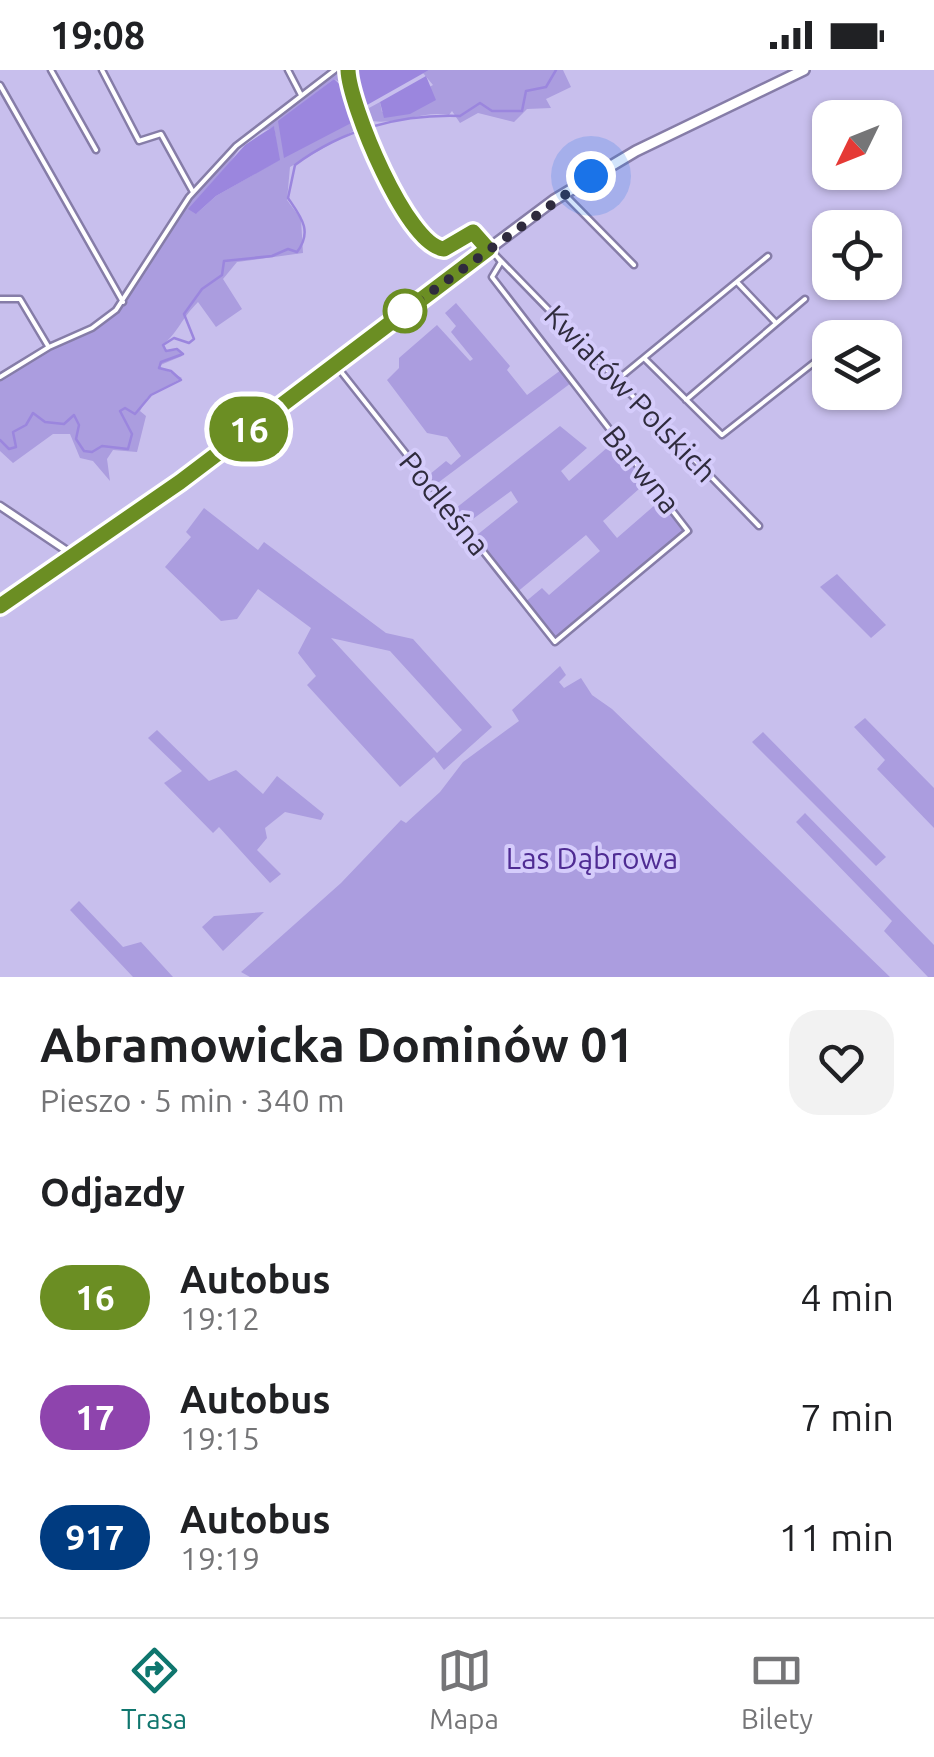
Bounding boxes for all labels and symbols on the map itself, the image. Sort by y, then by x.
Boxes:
north arrow [812,100,902,190]
your location [566,151,616,201]
unlabelled marker [384,290,426,332]
street label: Kwiatów Polskich [538,298,724,489]
line badge: 16 [204,396,294,462]
street label: Barwna [596,419,687,520]
street label: Podleśna [393,445,497,562]
park label: Las Dąbrowa [506,841,678,875]

